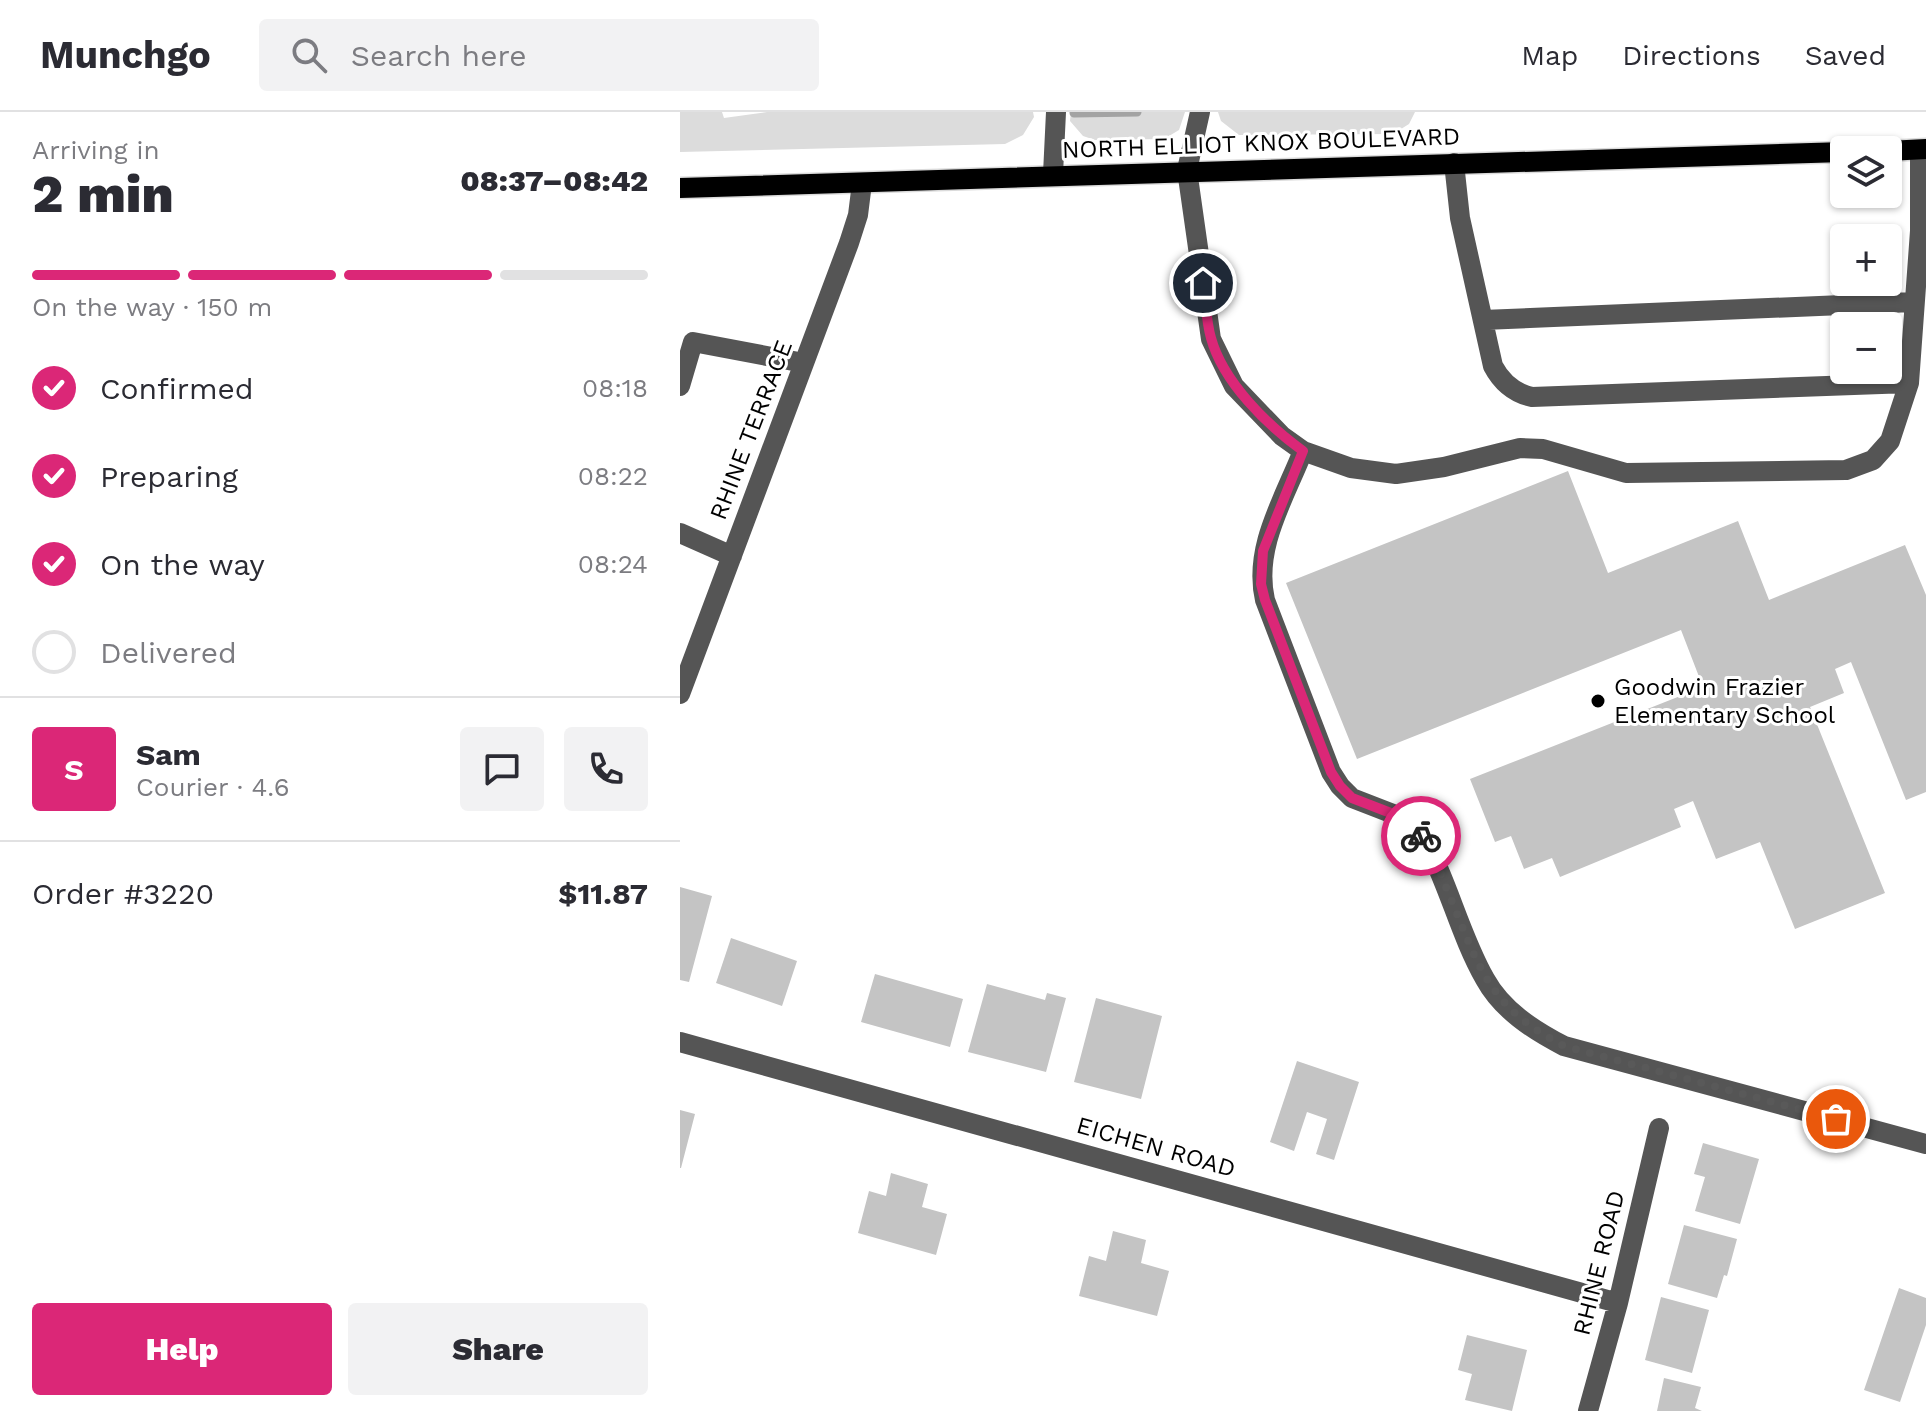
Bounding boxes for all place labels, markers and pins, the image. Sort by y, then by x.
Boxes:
pin [1169,249,1237,317]
place label: Goodwin Frazier Elementary School [1614,673,1836,729]
marker: Goodwin Frazier Elementary School [1589,692,1607,710]
pin [1802,1085,1870,1153]

